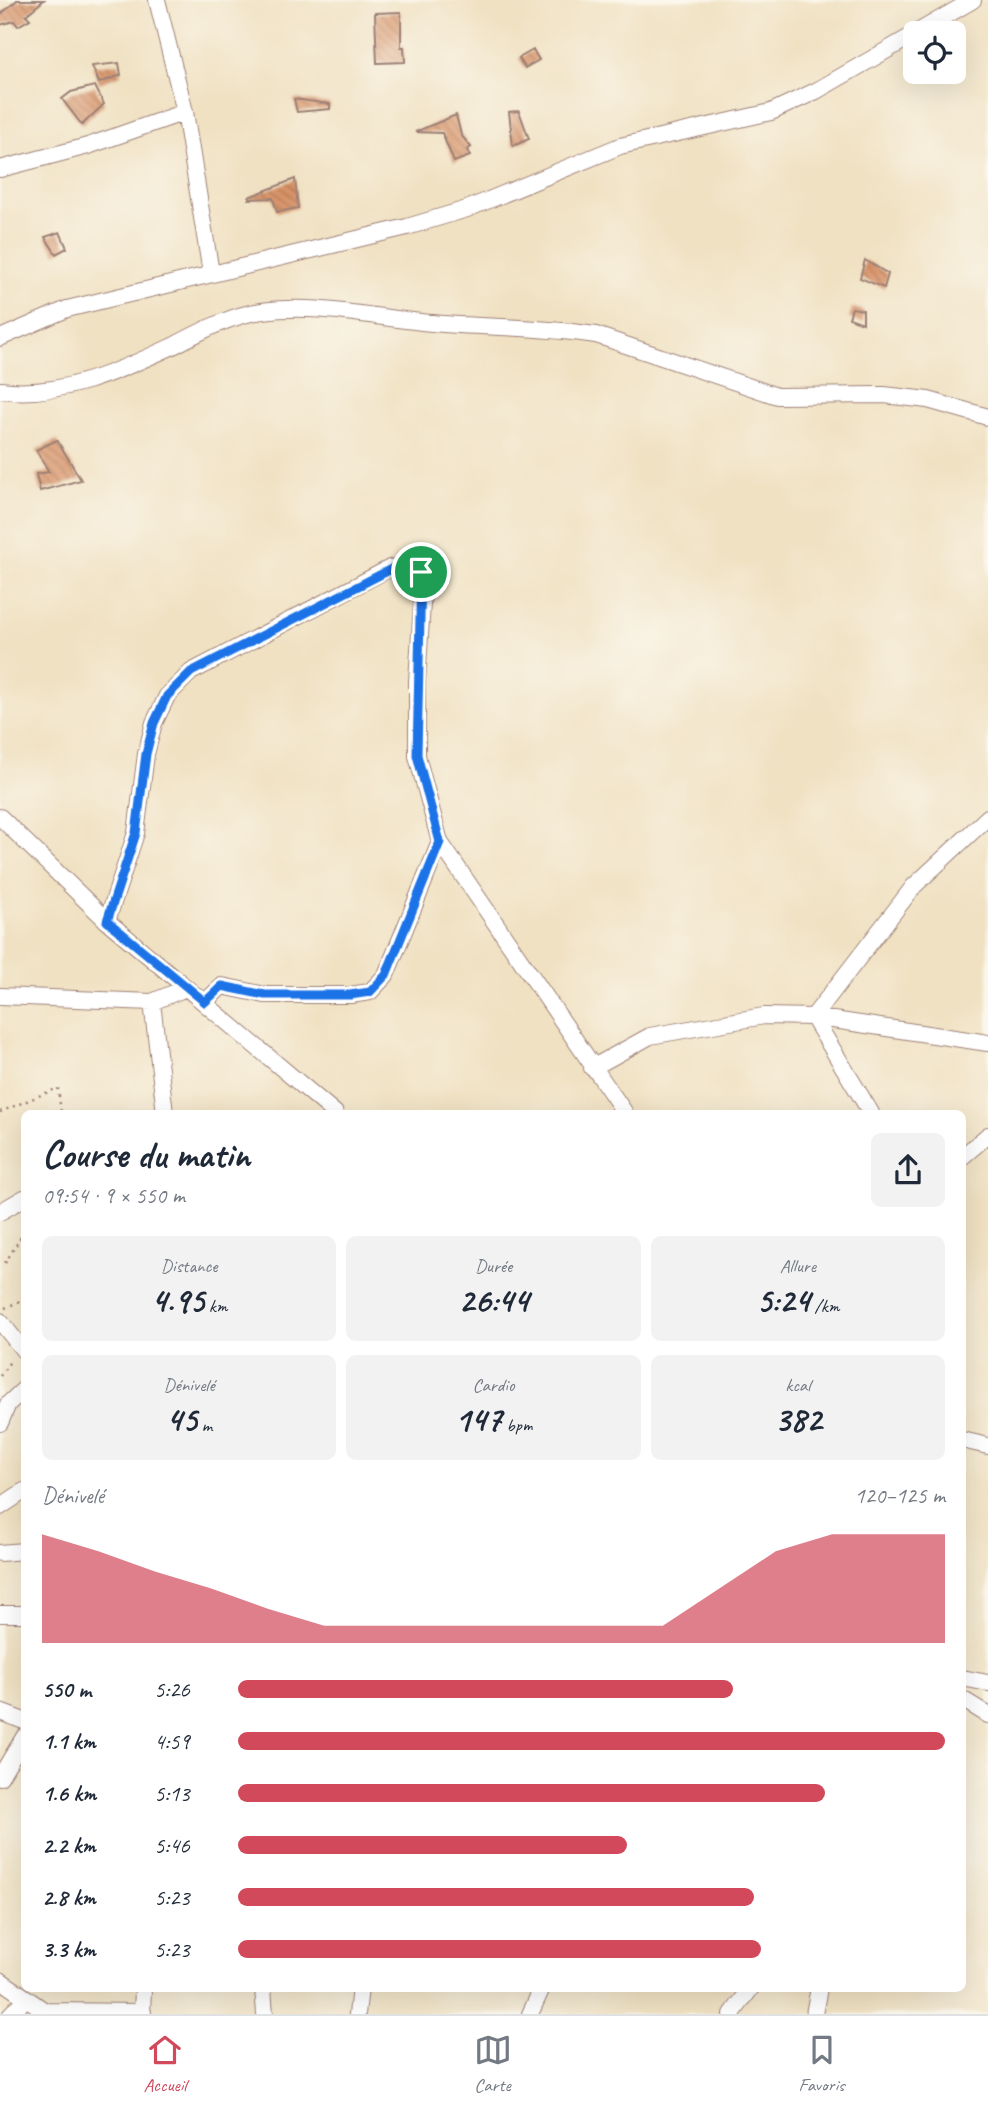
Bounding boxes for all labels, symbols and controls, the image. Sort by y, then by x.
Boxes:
map controls [903,21,966,84]
button: locate [903,21,966,84]
pin [391,542,451,602]
icon: arrive [402,553,440,591]
text: Course du matin [42,1131,250,1178]
button: share [871,1133,945,1207]
text: 09:54 · 9 × 550 m [42,1181,185,1210]
text: Distance [161,1254,218,1278]
text: Durée [475,1254,512,1278]
text: Allure [780,1254,816,1278]
text: 4.95 [151,1278,204,1323]
text: 26:44 [458,1278,529,1323]
text: 5:24 [756,1278,810,1323]
text: km [204,1294,227,1318]
text: /km [810,1294,839,1318]
text: Dénivelé [164,1373,215,1397]
text: Cardio [473,1373,514,1397]
text: kcal [785,1373,810,1397]
text: 45 [166,1397,197,1442]
text: 147 [455,1397,502,1442]
text: 382 [774,1397,821,1442]
text: m [197,1413,212,1437]
text: bpm [502,1413,532,1437]
text: Dénivelé [42,1481,104,1510]
text: 120–125 m [854,1481,945,1510]
text: 550 m [42,1675,91,1704]
text: 5:26 [154,1675,190,1704]
text: 1.1 km [42,1727,96,1756]
text: 4:59 [154,1727,190,1756]
text: 1.6 km [42,1779,96,1808]
text: 5:13 [154,1779,190,1808]
text: 2.2 km [42,1831,96,1860]
text: 5:46 [154,1831,190,1860]
text: 2.8 km [42,1883,96,1912]
text: 5:23 [154,1883,190,1912]
text: 3.3 km [42,1935,96,1964]
text: 5:23 [154,1935,190,1964]
tab: Accueil [144,2031,186,2097]
tab: Carte [474,2031,512,2097]
tab: Favoris [799,2031,844,2097]

